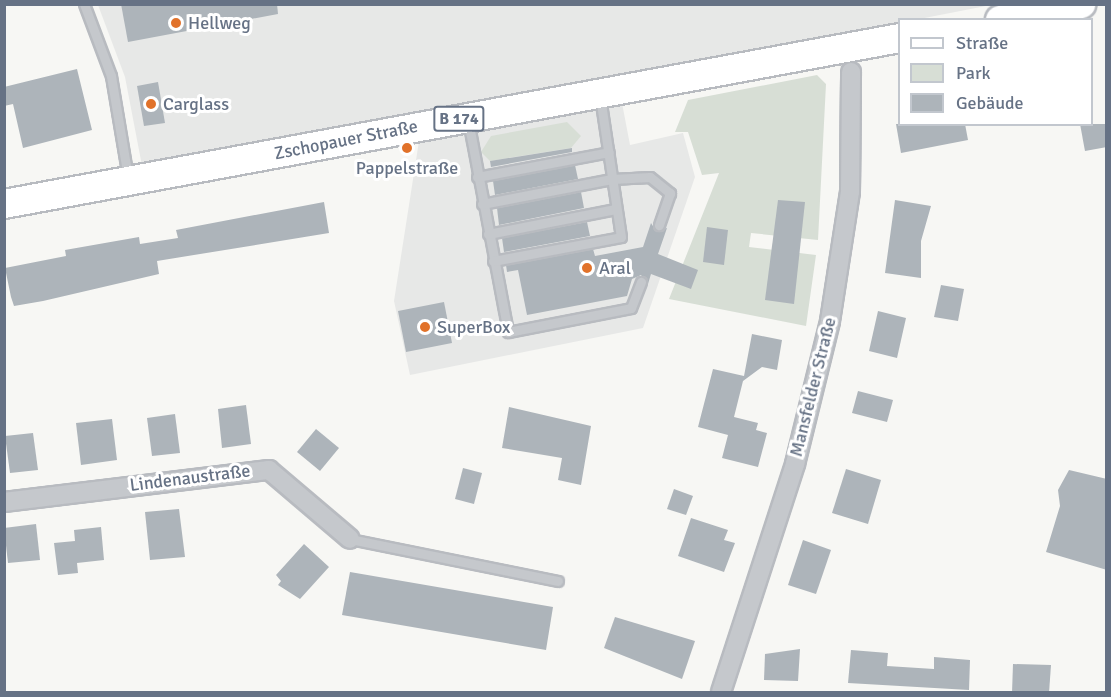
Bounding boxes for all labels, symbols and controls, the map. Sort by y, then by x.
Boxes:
place label: Hellweg [188,12,251,34]
marker: Hellweg [169,16,183,30]
legend [898,18,1093,126]
text: Straße [956,32,1008,54]
text: Park [956,62,991,84]
text: Gebäude [956,92,1024,114]
place label: Carglass [163,93,229,115]
marker: Carglass [144,97,158,111]
road number: B 174 [432,106,486,132]
street label: Zschopauer Straße [272,115,420,165]
marker: Pappelstraße [400,141,414,155]
place label: Pappelstraße [356,157,458,179]
place label: Aral [599,257,631,279]
marker: Aral [580,261,594,275]
street label: Mansfelder Straße [785,315,841,459]
place label: SuperBox [437,316,510,338]
marker: SuperBox [418,320,432,334]
street label: Lindenaustraße [129,460,251,496]

